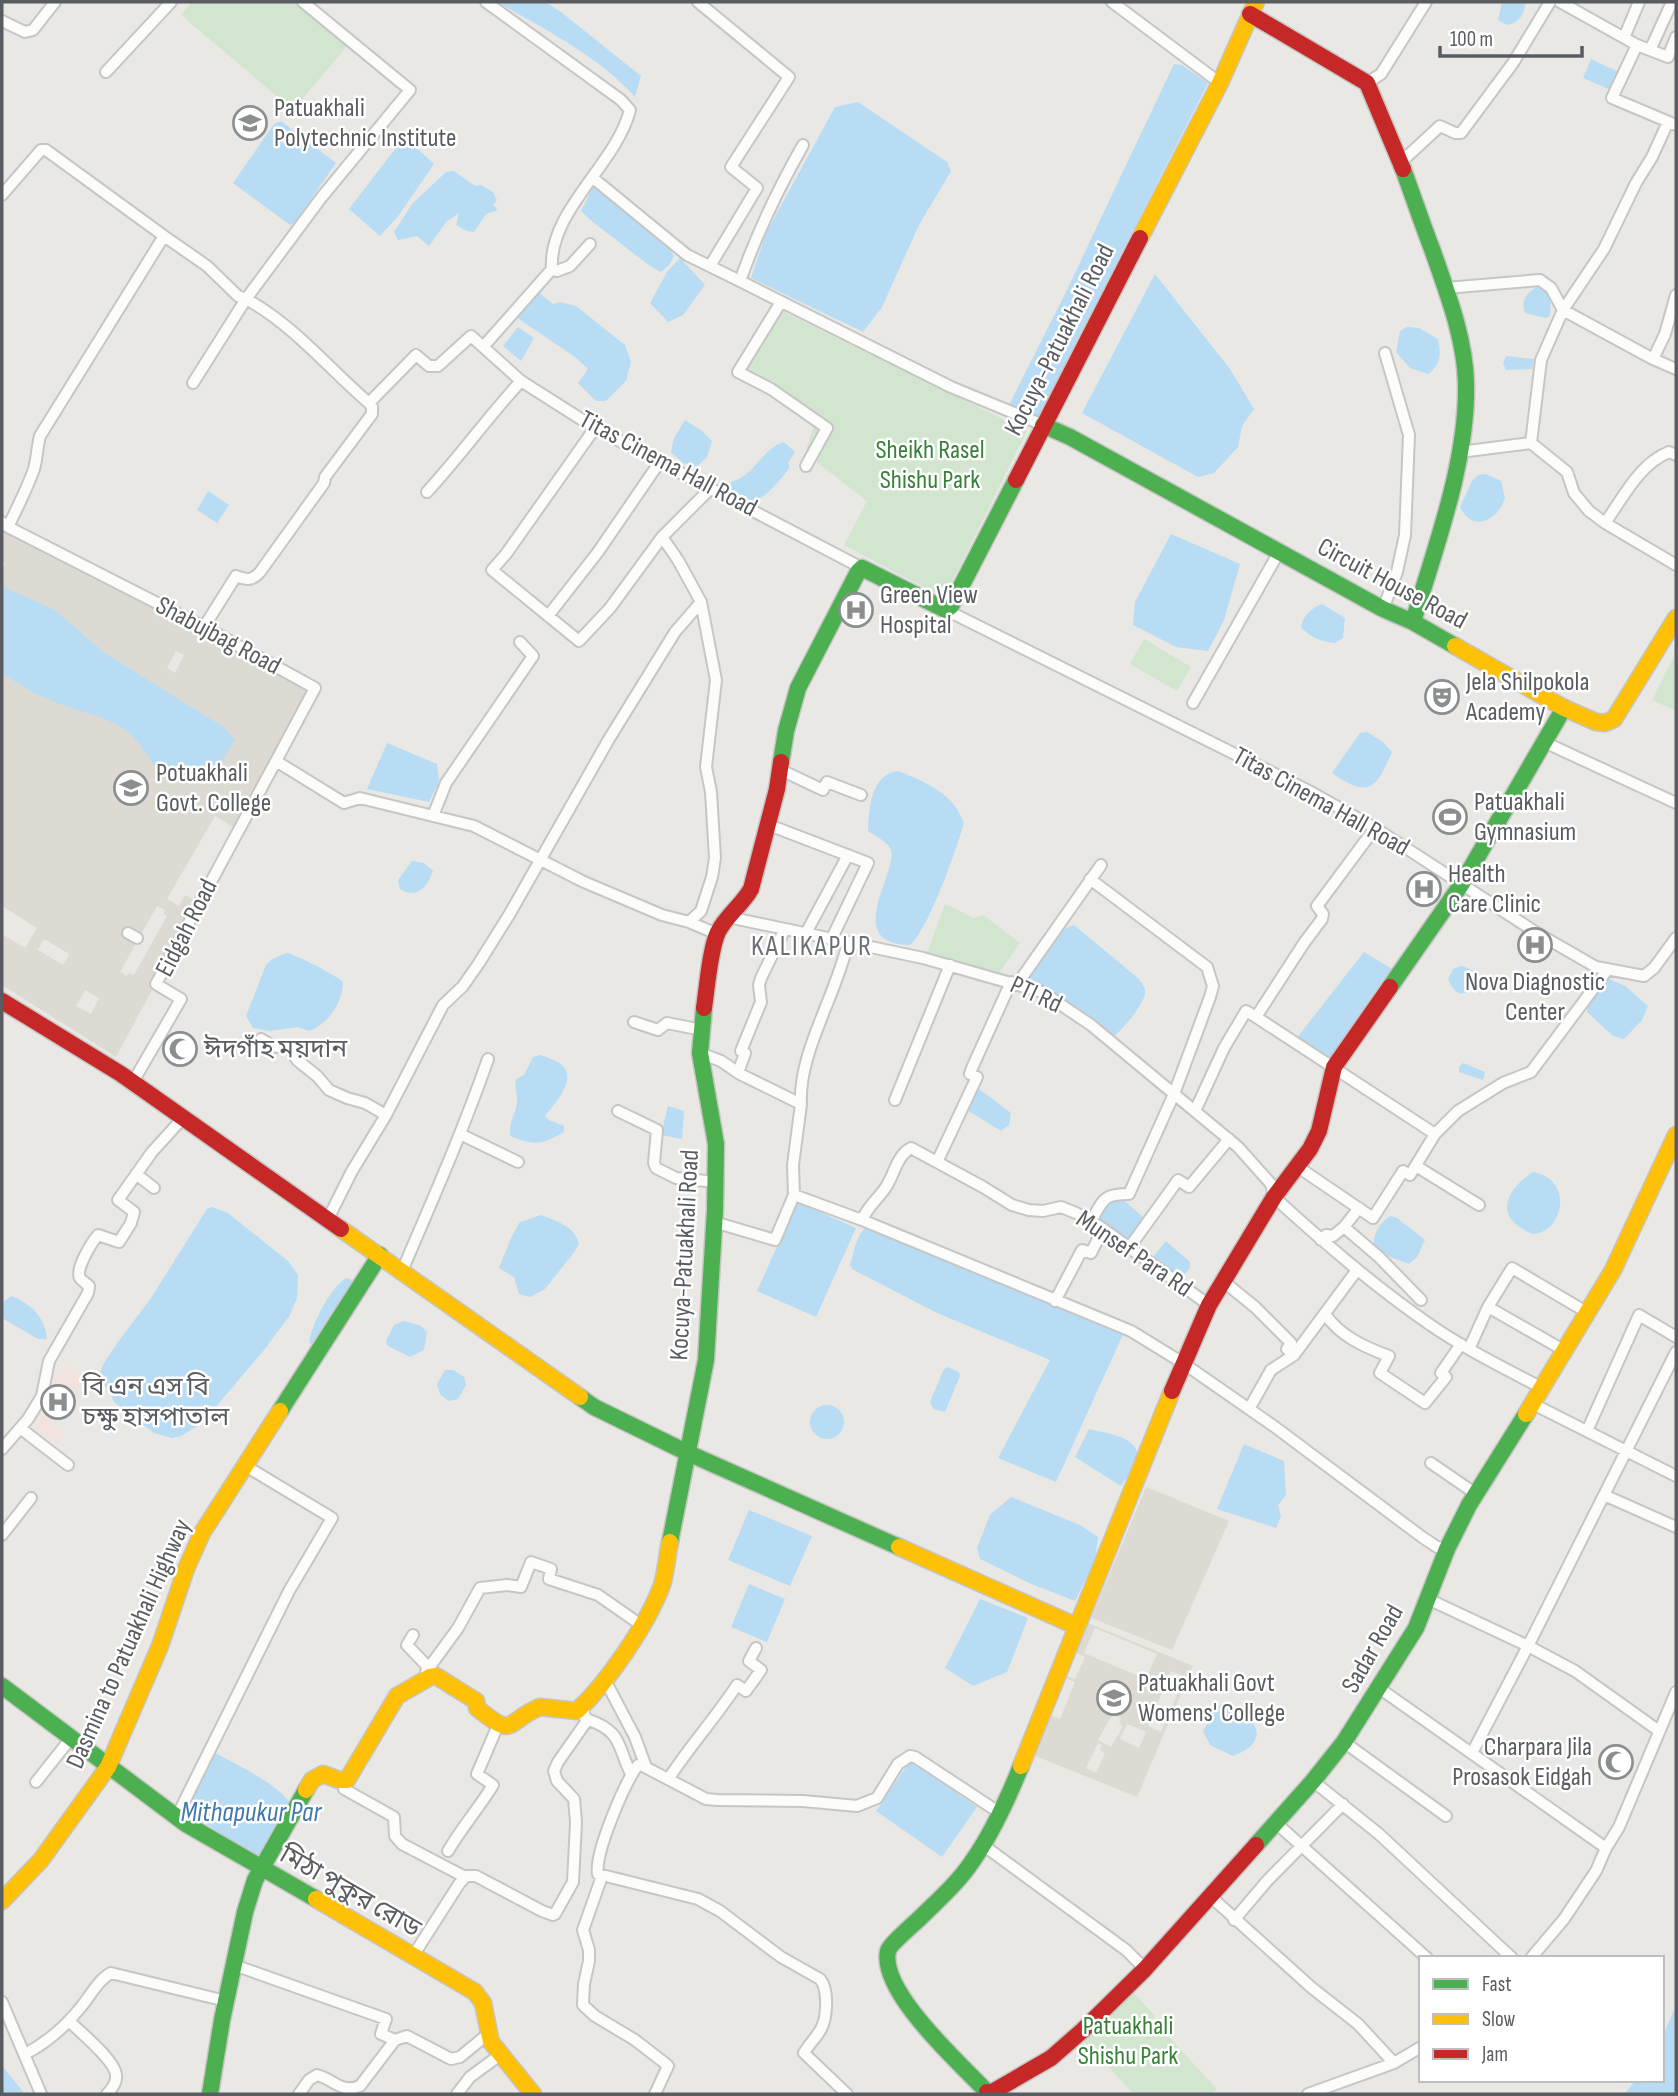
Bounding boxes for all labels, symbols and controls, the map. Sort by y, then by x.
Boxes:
scale bar [1440,14,1582,58]
text: 100 m [1450,27,1493,52]
place label: Patuakhali Polytechnic Institute [274,93,457,154]
school or university icon: Patuakhali Polytechnic Institute [231,104,269,142]
street label: Kocuya-Patuakhali Road [998,239,1122,441]
street label: Titas Cinema Hall Road [574,404,762,524]
park label: Sheikh Rasel Shishu Park [875,435,985,496]
street label: Circuit House Road [1312,532,1472,636]
place label: Green View Hospital [880,580,978,641]
street label: Shabujbag Road [150,590,286,682]
hospital icon: Green View Hospital [837,591,875,629]
place label: Jela Shilpokola Academy [1465,667,1589,728]
theatre icon: Jela Shilpokola Academy [1423,678,1461,716]
street label: Titas Cinema Hall Road [1227,741,1415,863]
place label: Potuakhali Govt. College [156,758,271,819]
school or university icon: Potuakhali Govt. College [112,769,150,807]
place label: Patuakhali Gymnasium [1474,787,1576,848]
sports icon: Patuakhali Gymnasium [1431,798,1469,836]
place label: Health Care Clinic [1448,859,1541,920]
hospital icon: Health Care Clinic [1405,870,1443,908]
street label: Eidgah Road [149,874,225,982]
hospital icon: Nova Diagnostic Center [1516,926,1554,964]
district label: KALIKAPUR [751,930,873,963]
place label: Nova Diagnostic Center [1465,967,1605,1028]
street label: PTI Rd [1005,970,1067,1020]
mosque icon: ঈদগাঁহ ময়দান [161,1030,199,1068]
place label: ঈদগাঁহ ময়দান [203,1034,348,1065]
street label: Kocuya-Patuakhali Road [664,1149,706,1361]
street label: Munsef Para Rd [1070,1204,1198,1304]
place label: বি এন এস বি চক্ষু হাসপাতাল [81,1372,230,1433]
hospital icon: বি এন এস বি চক্ষু হাসপাতাল [39,1383,77,1421]
street label: Dasmina to Patuakhali Highway [60,1514,198,1774]
street label: Sadar Road [1335,1599,1411,1699]
place label: Patuakhali Govt Womens' College [1138,1668,1285,1729]
school or university icon: Patuakhali Govt Womens' College [1095,1679,1133,1717]
place label: Charpara Jila Prosasok Eidgah [1452,1732,1592,1793]
mosque icon: Charpara Jila Prosasok Eidgah [1597,1743,1635,1781]
water label: Mithapukur Par [181,1796,322,1829]
street label: মিঠা পুকুর রোড [273,1838,427,1945]
legend [1419,1956,1664,2082]
text: Fast [1482,1972,1512,1997]
text: Slow [1482,2007,1516,2032]
park label: Patuakhali Shishu Park [1078,2011,1178,2072]
text: Jam [1481,2042,1508,2067]

